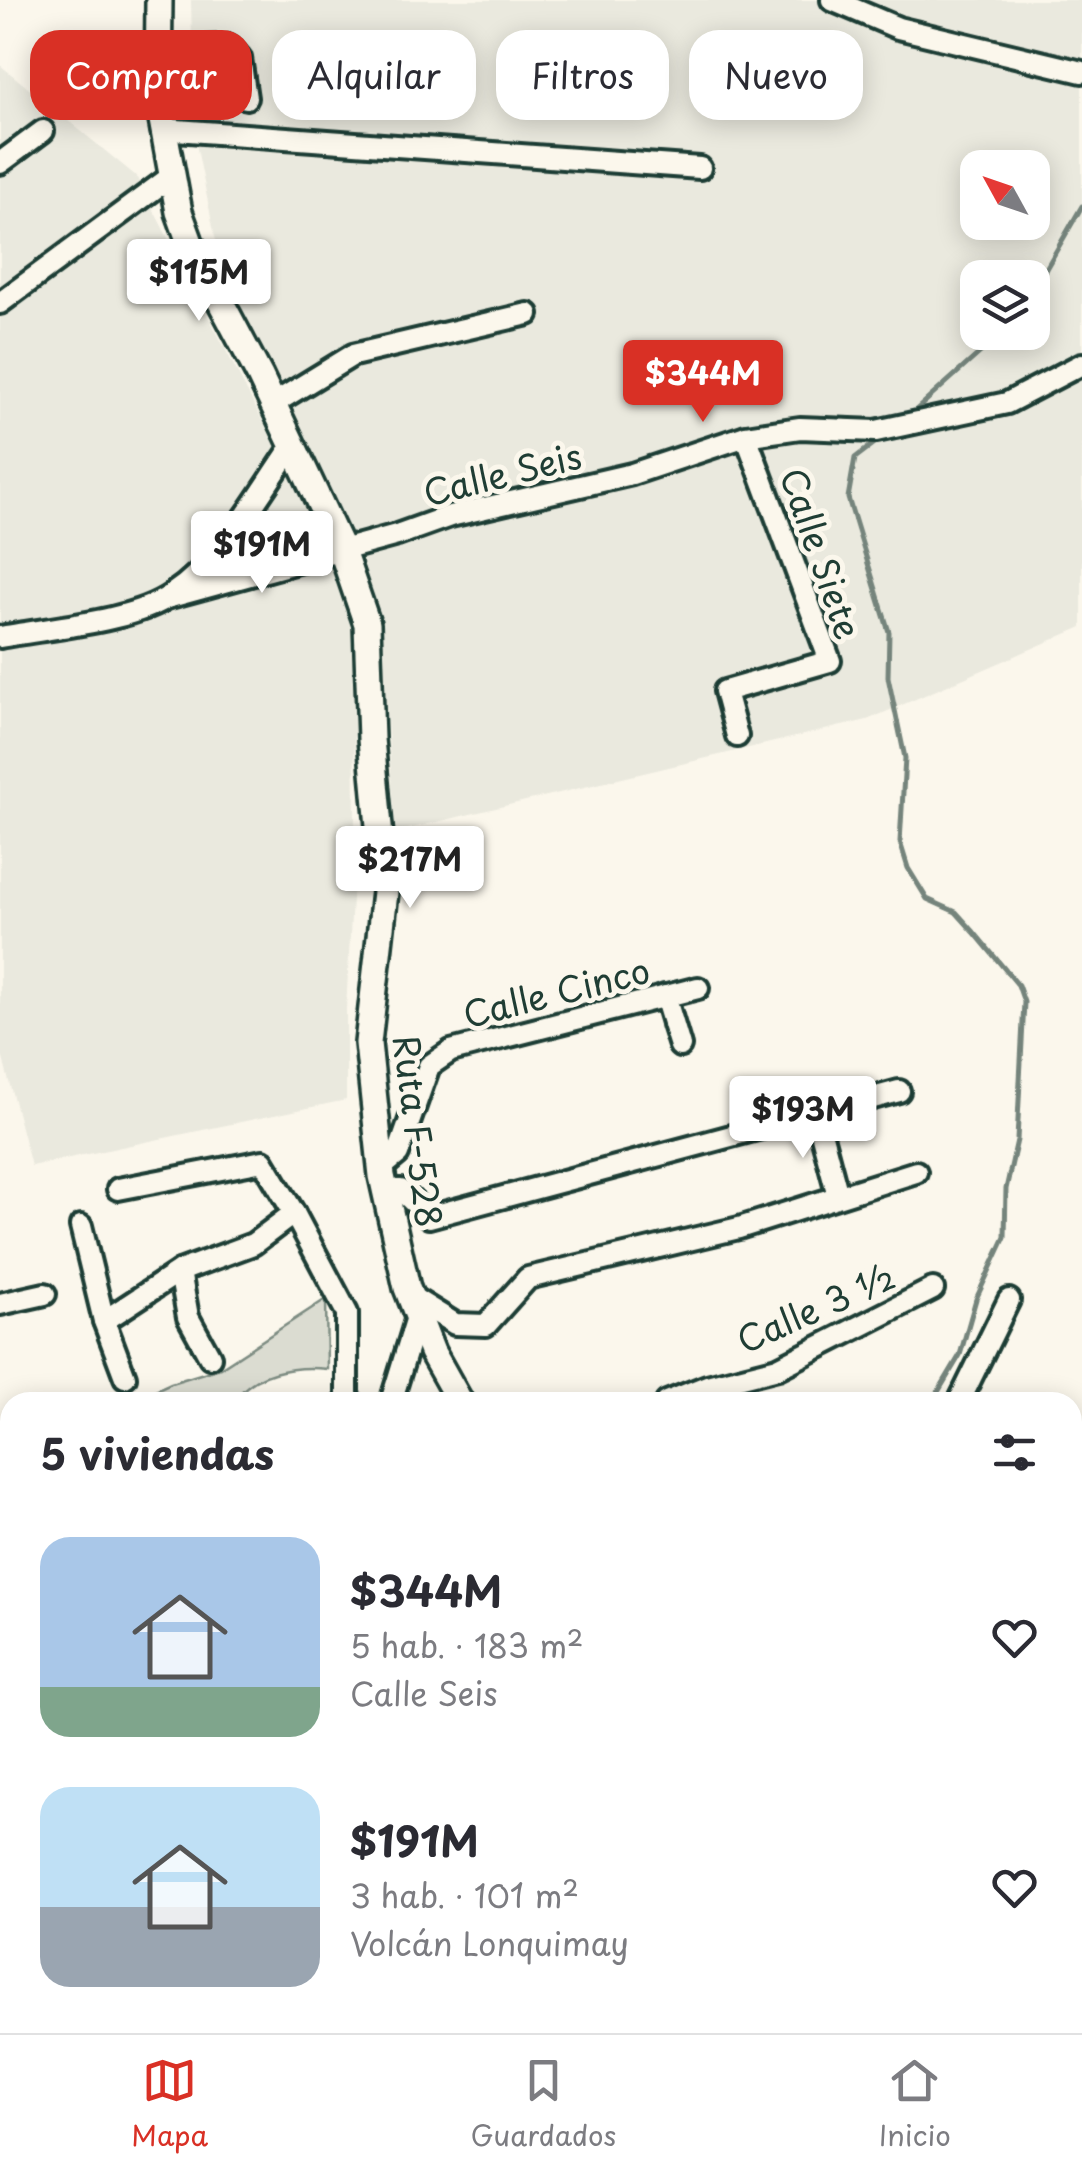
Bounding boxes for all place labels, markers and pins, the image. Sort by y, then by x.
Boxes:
pin: $115M [129,239,269,324]
pin: $344M [633,340,773,425]
pin: $191M [192,511,332,596]
pin: $217M [340,826,480,911]
pin: $193M [733,1076,873,1161]

